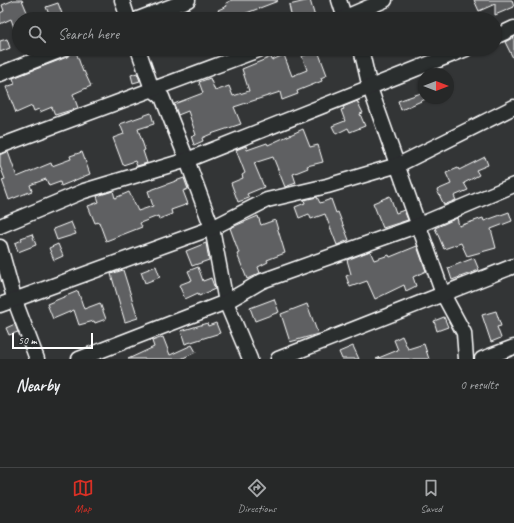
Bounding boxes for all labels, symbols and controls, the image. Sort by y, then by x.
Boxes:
search box [12,12,502,56]
icon: search [26,23,48,45]
text: Search here [58,25,119,44]
north arrow [418,68,454,104]
scale bar [12,331,93,350]
text: 50 m [18,333,37,347]
text: Nearby [16,375,59,396]
text: 0 results [460,377,498,393]
tab: Map [72,477,94,515]
tab: Directions [238,477,276,515]
tab: Saved [420,477,442,515]

